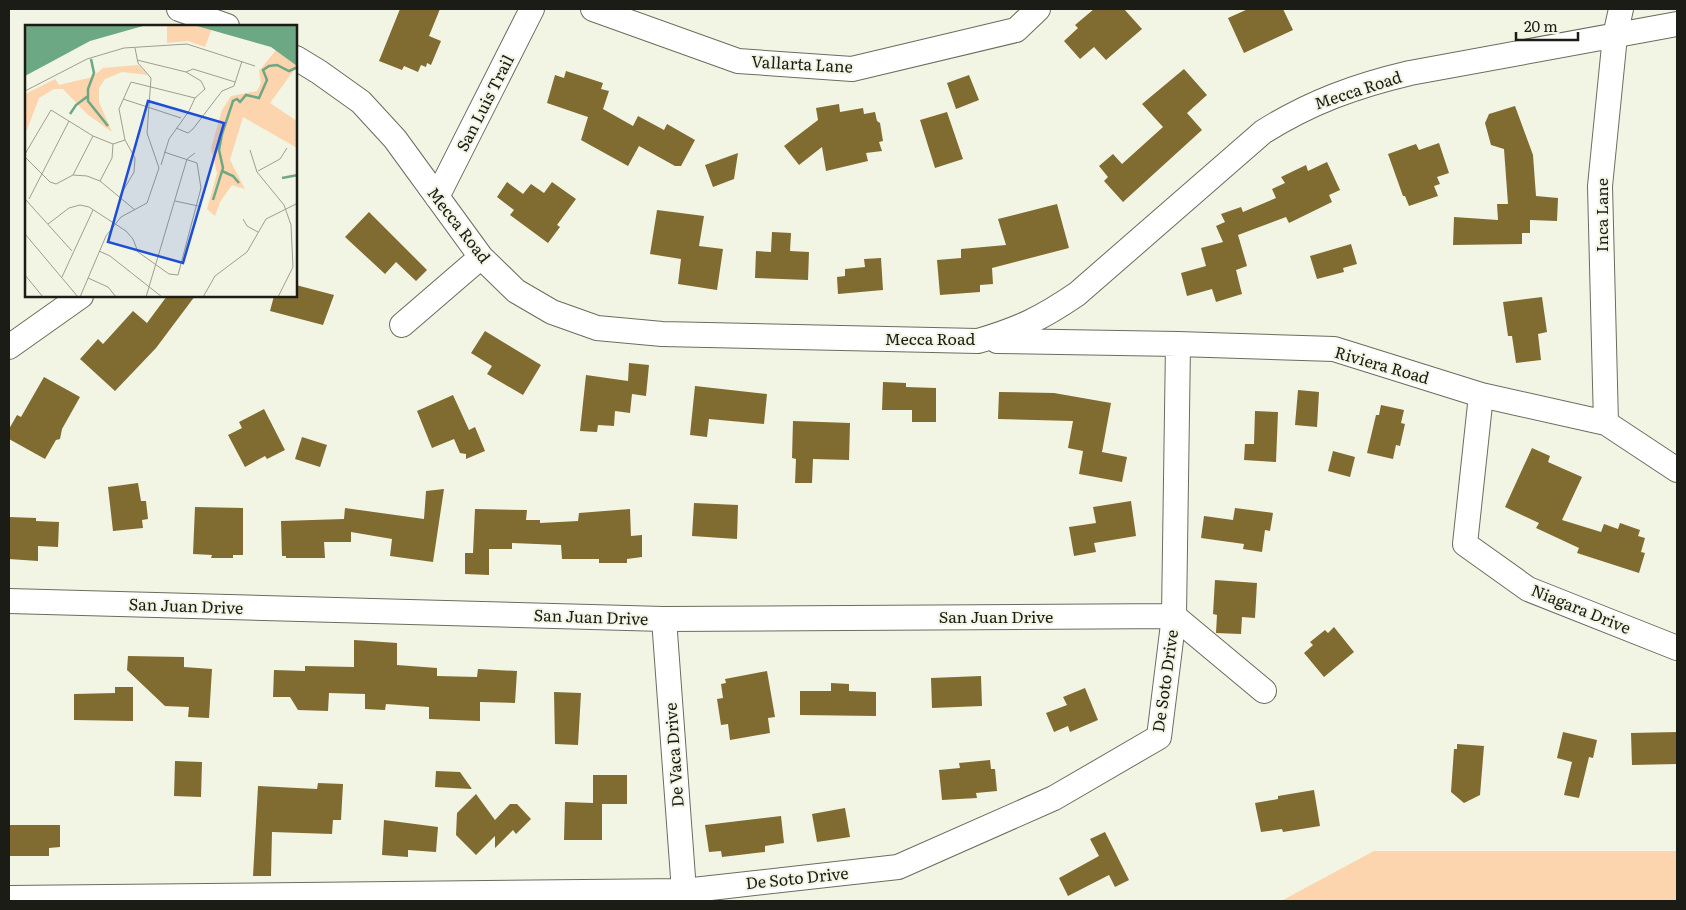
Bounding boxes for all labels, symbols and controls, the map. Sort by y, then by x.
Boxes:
scale bar [1516,10,1578,42]
text: 20 m [1524,14,1558,37]
inset map [25,25,298,298]
street label: Vallarta Lane [751,48,853,78]
street label: San Luis Trail [449,50,519,155]
street label: Mecca Road [1311,64,1405,114]
street label: Inca Lane [1589,178,1613,252]
street label: Mecca Road [422,181,497,268]
street label: Mecca Road [885,326,975,350]
street label: Riviera Road [1332,339,1433,389]
street label: Niagara Drive [1528,577,1635,639]
street label: San Juan Drive [128,591,244,619]
street label: San Juan Drive [533,602,649,630]
street label: San Juan Drive [939,604,1053,628]
street label: De Soto Drive [1145,628,1183,734]
street label: De Vaca Drive [657,702,689,808]
street label: De Soto Drive [744,860,850,894]

